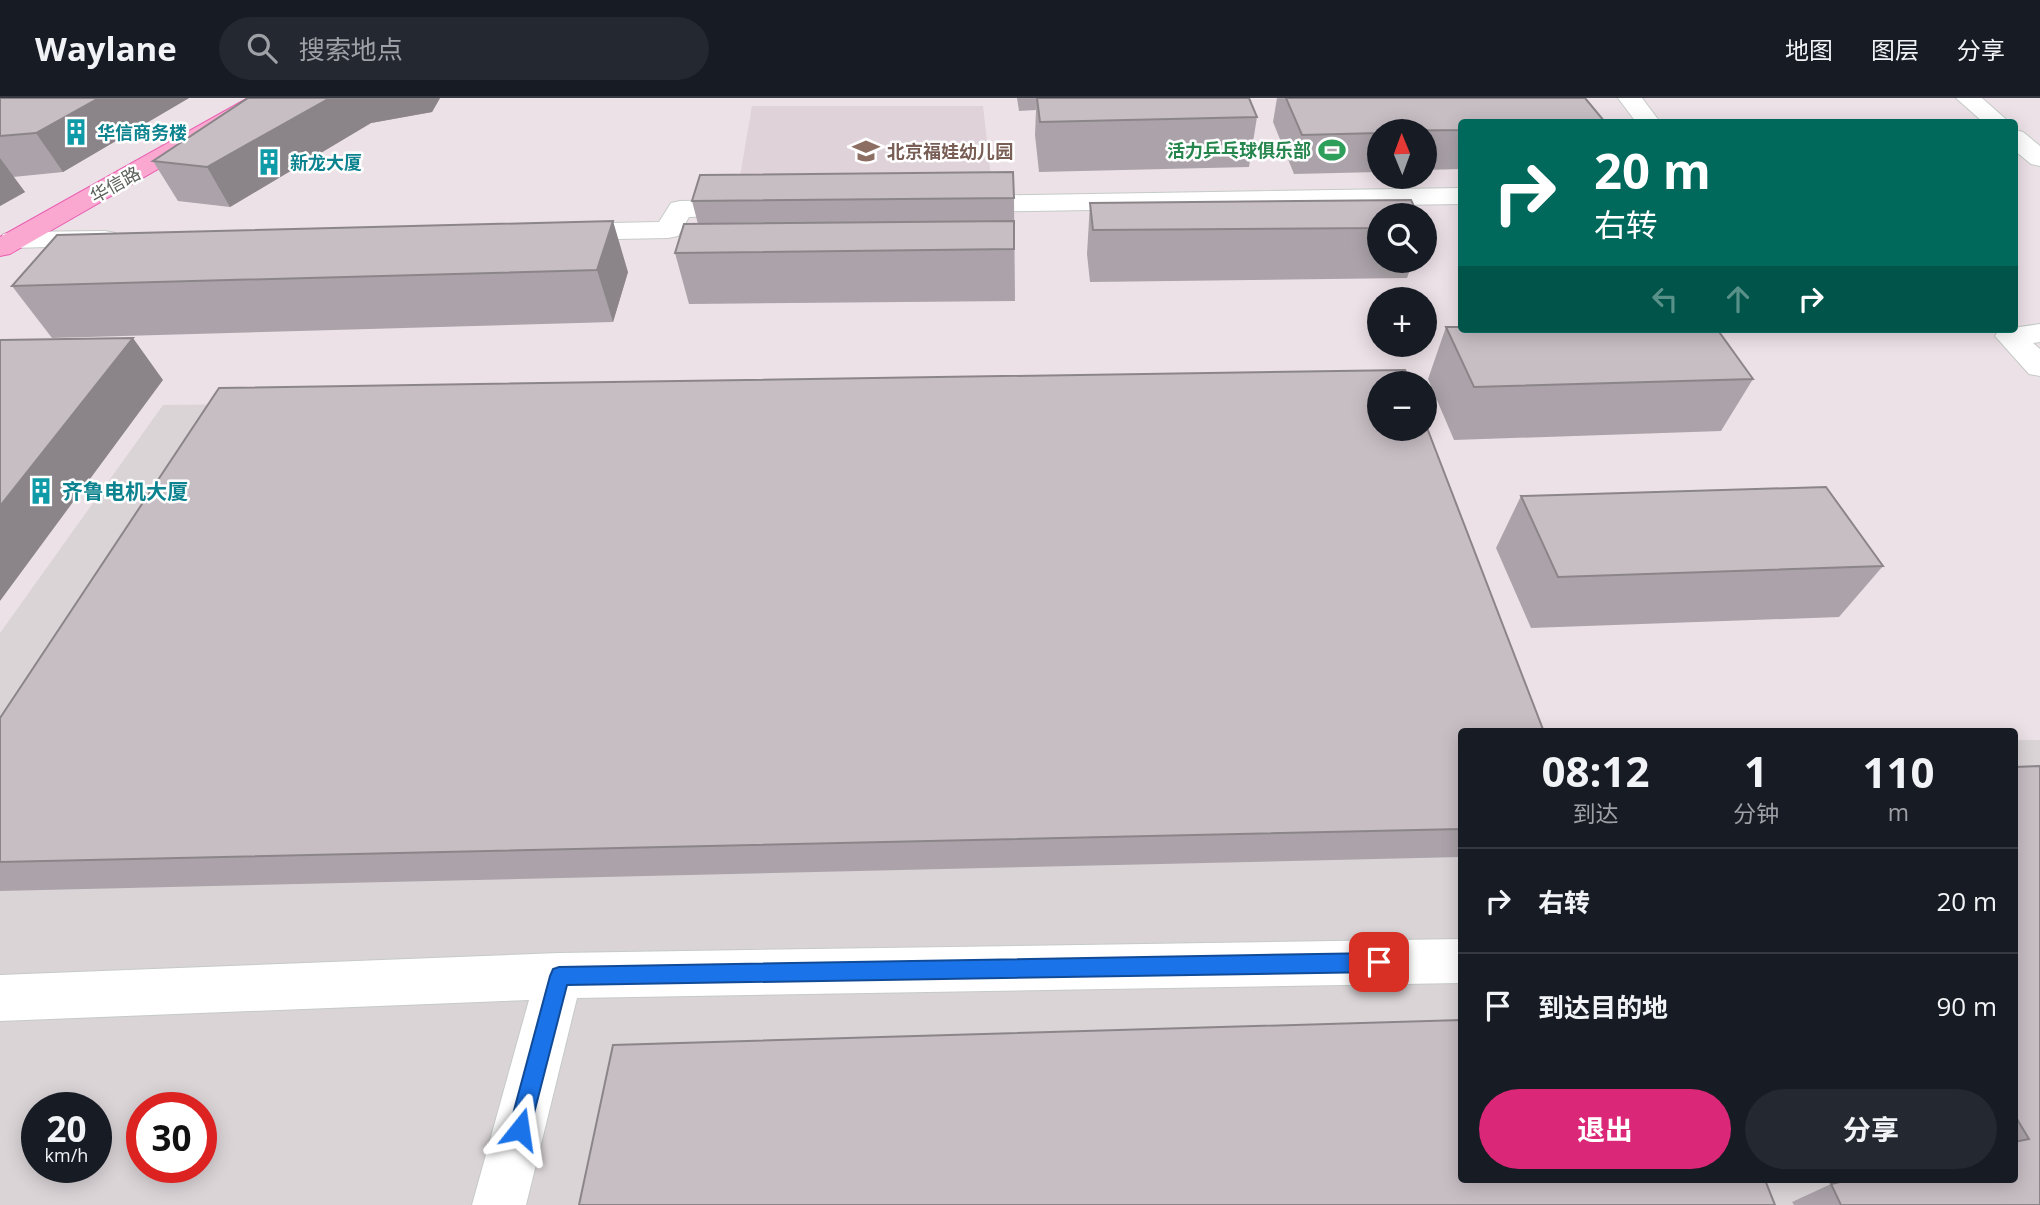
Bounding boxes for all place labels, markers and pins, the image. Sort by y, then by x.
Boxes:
building icon: 华信商务楼 [61,117,91,147]
place label: 华信商务楼 [97,120,187,144]
sports icon: 活力乒乓球俱乐部 [1317,135,1347,165]
school or university icon: 北京福娃幼儿园 [851,136,881,166]
place label: 活力乒乓球俱乐部 [1167,138,1311,162]
place label: 北京福娃幼儿园 [887,139,1013,163]
building icon: 新龙大厦 [254,147,284,177]
place label: 新龙大厦 [290,150,362,174]
building icon: 齐鲁电机大厦 [26,476,56,506]
place label: 齐鲁电机大厦 [62,477,188,505]
pin [1349,932,1409,992]

